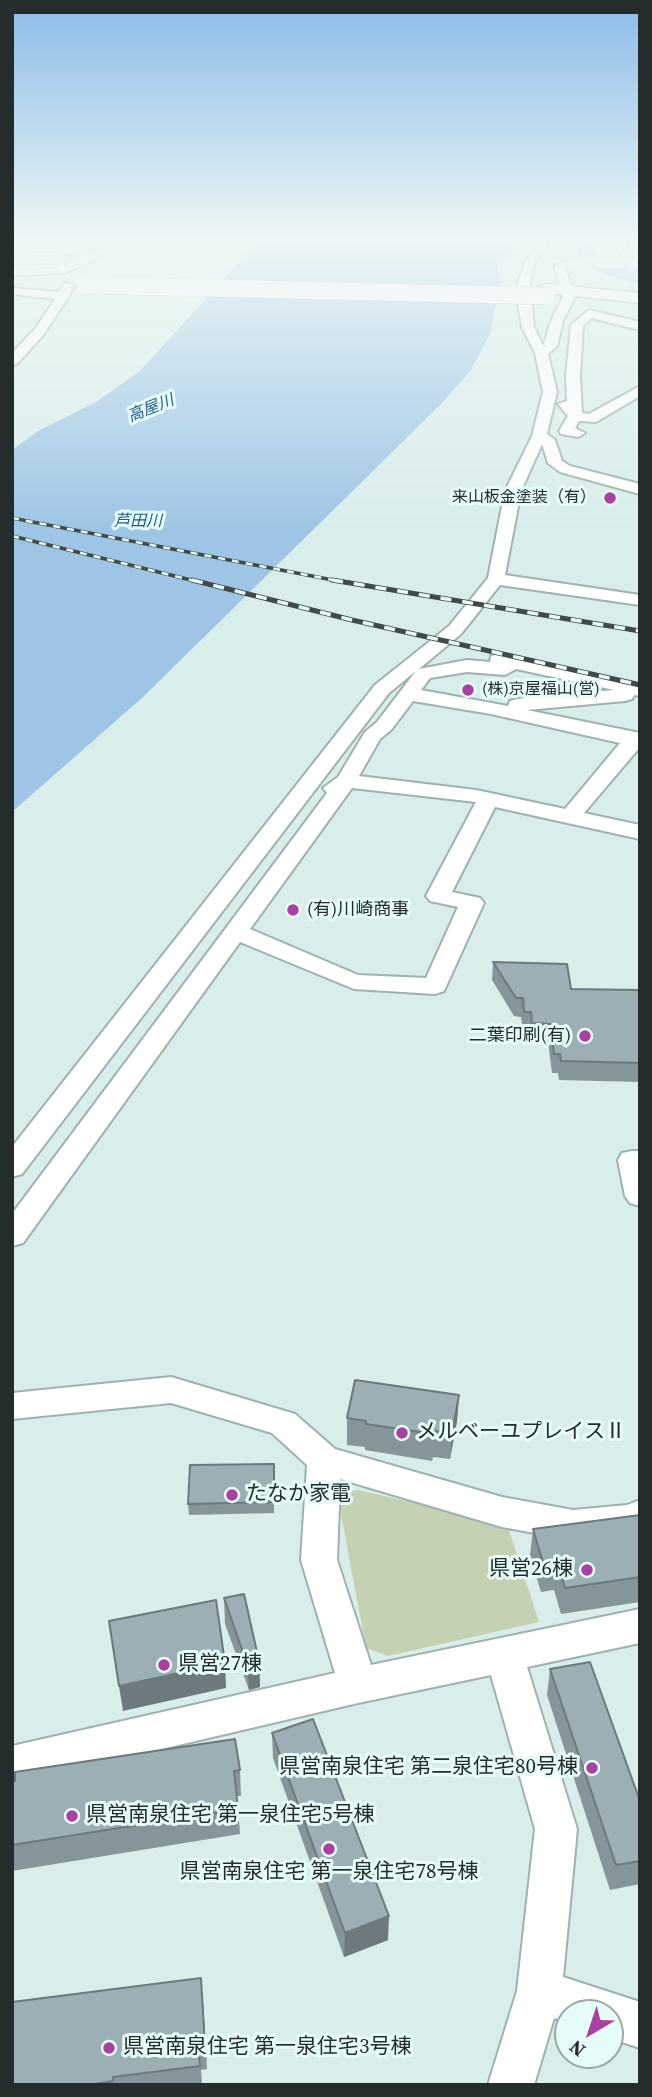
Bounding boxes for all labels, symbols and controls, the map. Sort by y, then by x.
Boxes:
water label: 高屋川 [125,391,177,427]
place label: 来山板金塗装（有） [452,488,596,508]
marker: 来山板金塗装（有） [602,490,618,506]
water label: 芦田川 [114,512,162,532]
place label: (株)京屋福山(営) [482,680,600,700]
marker: (株)京屋福山(営) [460,682,476,698]
place label: (有)川崎商事 [307,899,409,921]
marker: (有)川崎商事 [285,902,301,918]
place label: 二葉印刷(有) [469,1025,571,1047]
marker: 二葉印刷(有) [577,1028,593,1044]
place label: メルベーユプレイスⅡ [416,1420,626,1446]
marker: メルベーユプレイスⅡ [394,1425,410,1441]
place label: たなか家電 [246,1482,351,1508]
marker: たなか家電 [224,1487,240,1503]
place label: 県営26棟 [489,1557,573,1583]
marker: 県営26棟 [579,1562,595,1578]
place label: 県営27棟 [178,1652,262,1678]
marker: 県営27棟 [156,1657,172,1673]
place label: 県営南泉住宅 第二泉住宅80号棟 [279,1755,578,1781]
marker: 県営南泉住宅 第二泉住宅80号棟 [584,1760,600,1776]
place label: 県営南泉住宅 第一泉住宅5号棟 [86,1803,374,1829]
marker: 県営南泉住宅 第一泉住宅5号棟 [64,1808,80,1824]
marker: 県営南泉住宅 第一泉住宅78号棟 [321,1841,337,1857]
place label: 県営南泉住宅 第一泉住宅78号棟 [180,1860,478,1886]
north arrow [554,1999,624,2069]
text: N [563,2034,591,2063]
place label: 県営南泉住宅 第一泉住宅3号棟 [123,2035,411,2061]
marker: 県営南泉住宅 第一泉住宅3号棟 [101,2040,117,2056]

